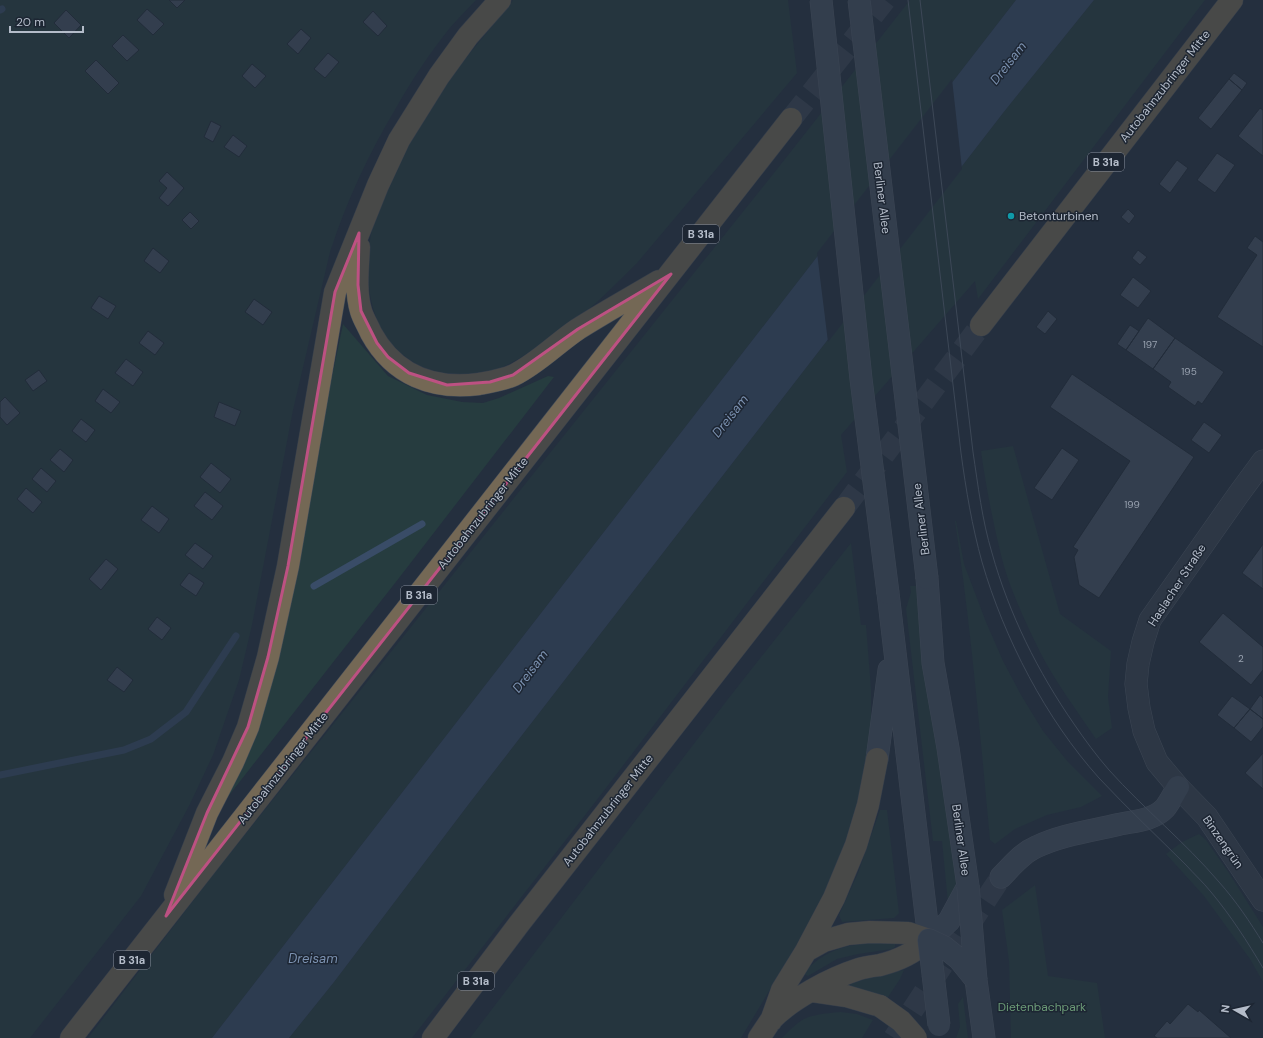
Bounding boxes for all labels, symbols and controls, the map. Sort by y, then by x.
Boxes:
scale bar [10,8,83,34]
text: 20 m [16,14,45,30]
street label: Autobahnzubringer Mitte [1116,26,1214,145]
water label: Dreisam [986,38,1030,88]
road number: B 31a [1088,153,1124,171]
street label: Berliner Allee [870,161,894,235]
place label: Betonturbinen [1019,208,1099,224]
marker: Betonturbinen [1006,211,1016,221]
road number: B 31a [683,225,719,243]
house number: 197 [1143,338,1157,351]
house number: 195 [1181,365,1197,378]
water label: Dreisam [708,391,752,441]
street label: Autobahnzubringer Mitte [434,453,532,572]
street label: Berliner Allee [909,482,933,556]
house number: 199 [1124,498,1140,511]
street label: Haslacher Straße [1144,541,1210,629]
road number: B 31a [401,586,437,604]
water label: Dreisam [508,646,552,696]
house number: 2 [1238,652,1244,665]
street label: Autobahnzubringer Mitte [234,708,332,827]
street label: Autobahnzubringer Mitte [559,750,657,869]
street label: Berliner Allee [948,803,974,877]
street label: Binzengrün [1199,812,1247,872]
water label: Dreisam [288,950,338,967]
road number: B 31a [114,951,150,969]
road number: B 31a [458,972,494,990]
north arrow [1215,990,1255,1030]
park label: Dietenbachpark [998,999,1086,1015]
text: N [1218,1004,1233,1014]

